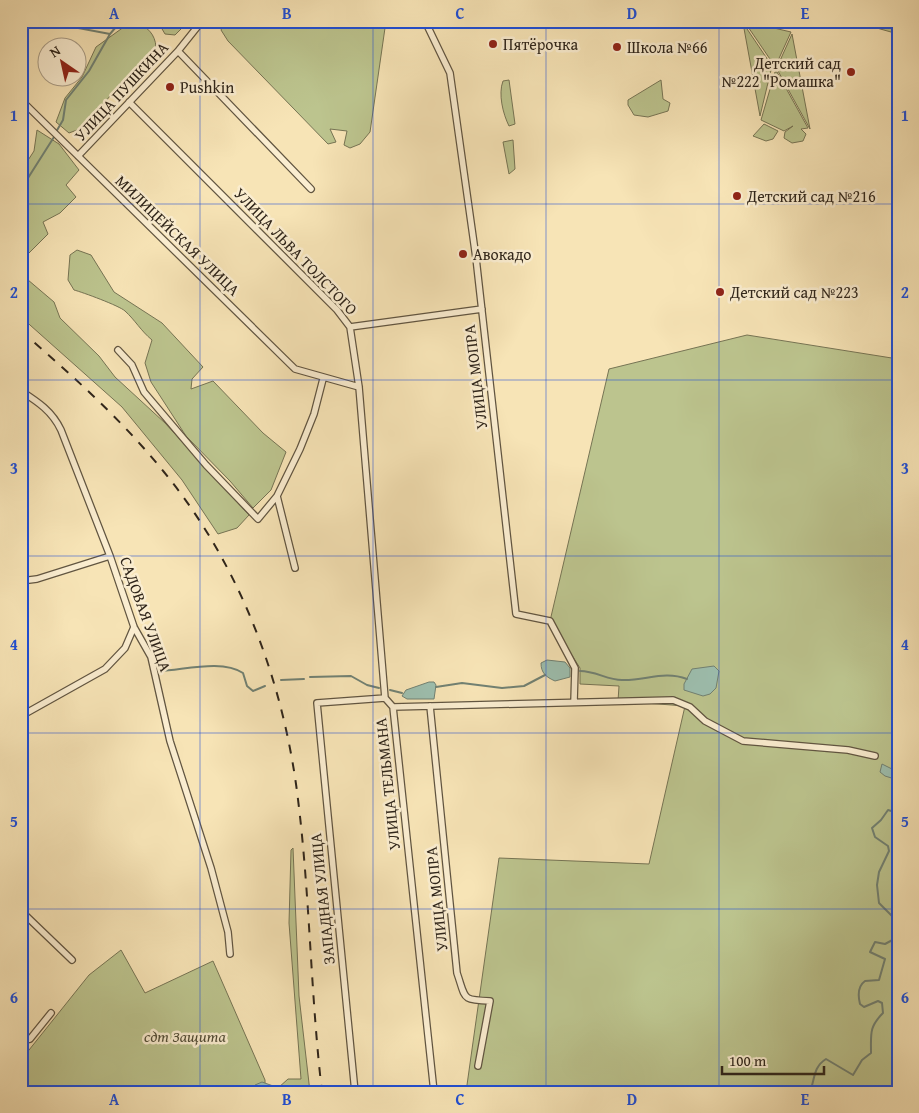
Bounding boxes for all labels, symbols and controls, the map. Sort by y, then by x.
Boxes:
text: A [109,1,120,25]
text: B [282,1,292,25]
text: C [455,1,465,25]
text: D [627,1,637,25]
text: E [801,1,810,25]
place label: Пятёрочка [503,32,578,56]
place label: Школа №66 [627,35,708,59]
street label: УЛИЦА ПУШКИНА [68,36,174,146]
north arrow [38,38,88,88]
marker: Пятёрочка [487,38,499,50]
text: N [45,40,65,62]
marker: Школа №66 [611,41,623,53]
place label: Детский сад №222 "Ромашка" [721,51,841,93]
marker: Детский сад №222 "Ромашка" [845,66,857,78]
place label: Pushkin [180,75,234,99]
marker: Pushkin [164,81,176,93]
text: 1 [10,103,18,127]
text: 1 [901,103,909,127]
street label: МИЛИЦЕЙСКАЯ УЛИЦА [110,169,246,301]
street label: УЛИЦА ЛЬВА ТОЛСТОГО [229,182,364,320]
place label: Детский сад №216 [746,184,876,208]
marker: Детский сад №216 [731,190,743,202]
place label: Авокадо [473,242,532,266]
marker: Авокадо [457,248,469,260]
text: 2 [10,280,18,304]
place label: Детский сад №223 [729,280,859,304]
text: 2 [901,280,909,304]
marker: Детский сад №223 [714,286,726,298]
street label: УЛИЦА МОПРА [457,323,493,431]
text: 3 [10,456,18,480]
text: 3 [901,456,909,480]
street label: САДОВАЯ УЛИЦА [114,553,178,675]
text: 4 [10,632,18,656]
text: 4 [901,632,909,656]
street label: УЛИЦА ТЕЛЬМАНА [368,716,406,851]
text: 5 [10,809,18,833]
text: 5 [901,809,909,833]
street label: ЗАПАДНАЯ УЛИЦА [303,832,341,966]
street label: УЛИЦА МОПРА [419,845,453,953]
text: 6 [10,985,18,1009]
text: 6 [901,985,909,1009]
park label: сдт Защита [144,1024,227,1048]
scale bar [722,1043,824,1075]
text: 100 m [729,1050,767,1071]
text: A [109,1087,120,1111]
text: B [282,1087,292,1111]
text: C [455,1087,465,1111]
text: D [627,1087,637,1111]
text: E [801,1087,810,1111]

